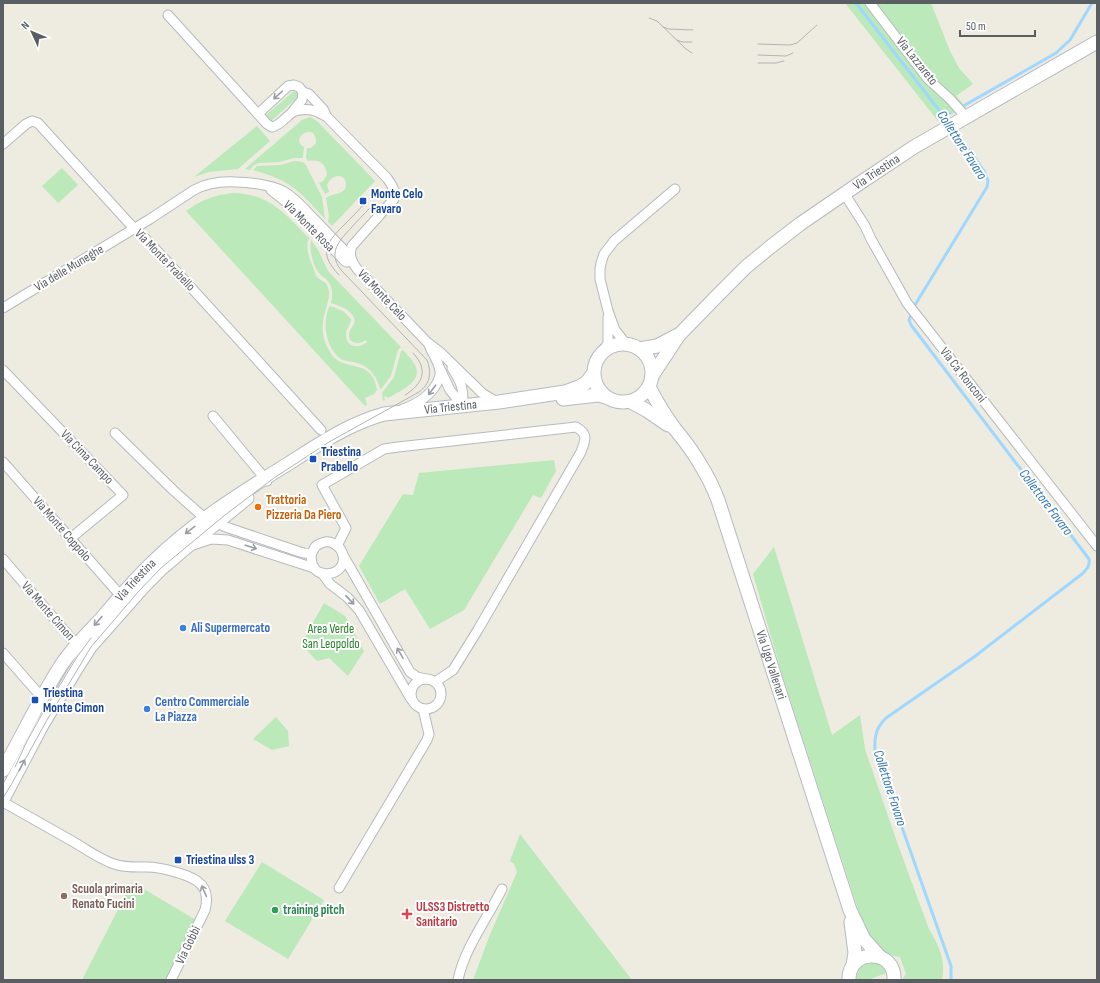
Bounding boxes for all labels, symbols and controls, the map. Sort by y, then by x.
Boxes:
north arrow [12,12,52,52]
scale bar [960,12,1035,38]
text: N [18,19,32,32]
text: 50 m [966,19,986,34]
street label: Via Lazzareto [893,34,941,88]
one-way arrow [273,91,283,100]
water label: Collettore Favaro [933,107,991,183]
street label: Via Triestina [850,151,903,193]
place label: Monte Celo Favaro [371,186,423,217]
marker: Monte Celo Favaro [358,196,368,206]
street label: Via Monte Rosa [280,197,338,255]
street label: Via Monte Prabello [131,226,199,294]
street label: Via delle Muneghe [31,241,107,295]
street label: Via Monte Celo [354,266,410,324]
street label: Via Ca' Ronconi [936,344,990,406]
one-way arrow [428,384,436,395]
street label: Via Triestina [424,396,478,418]
street label: Via Cima Campo [57,426,117,488]
place label: Triestina Prabello [321,444,361,475]
marker: Triestina Prabello [308,454,318,464]
water label: Collettore Favaro [1015,465,1077,539]
place label: Trattoria Pizzeria Da Piero [266,492,342,523]
street label: Via Monte Coppolo [29,493,95,565]
marker: Trattoria Pizzeria Da Piero [253,502,263,512]
one-way arrow [185,526,196,534]
one-way arrow [245,543,257,551]
street label: Via Triestina [112,555,159,605]
street label: Via Monte Cimon [18,578,78,644]
one-way arrow [345,595,355,605]
one-way arrow [94,616,103,627]
place label: Ali Supermercato [190,620,270,636]
park label: Area Verde San Leopoldo [302,621,360,652]
marker: Ali Supermercato [178,623,188,633]
street label: Via Ugo Vallenari [752,628,790,701]
one-way arrow [395,648,403,660]
place label: Triestina Monte Cimon [43,685,104,716]
place label: Centro Commerciale La Piazza [155,694,250,725]
marker: Triestina Monte Cimon [30,695,40,705]
marker: Centro Commerciale La Piazza [142,704,152,714]
water label: Collettore Favaro [870,748,910,828]
one-way arrow [18,759,26,771]
place label: Triestina ulss 3 [186,852,254,868]
marker: Triestina ulss 3 [173,855,183,865]
place label: Scuola primaria Renato Fucini [72,881,143,912]
one-way arrow [200,885,207,897]
marker: Scuola primaria Renato Fucini [59,891,69,901]
place label: ULSS3 Distretto Sanitario [416,899,490,930]
place label: training pitch [283,902,345,918]
marker: training pitch [270,905,280,915]
marker: ULSS3 Distretto Sanitario [401,908,413,920]
street label: Via Gobbi [172,923,204,967]

